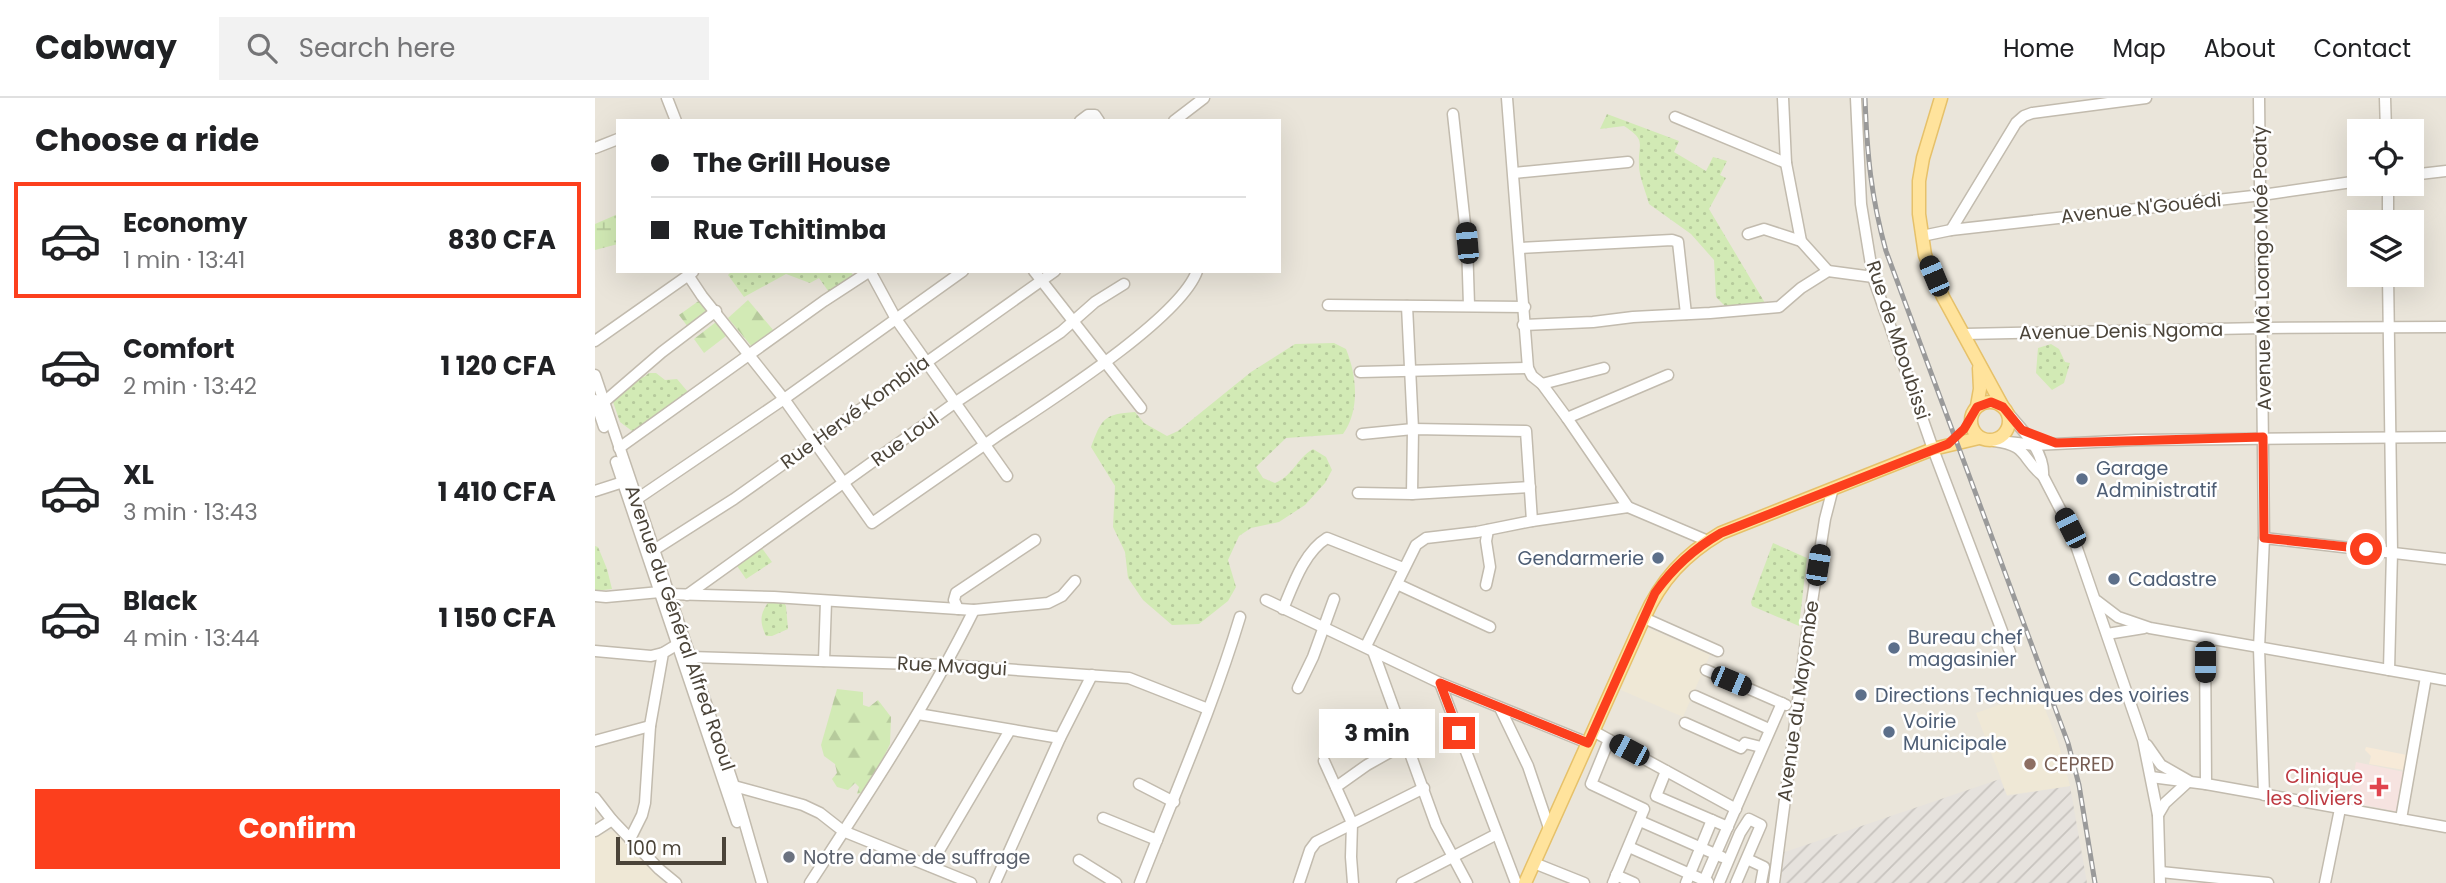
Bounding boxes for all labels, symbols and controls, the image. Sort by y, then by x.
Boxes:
search box [219,17,709,80]
text: Cabway [35,24,177,71]
icon: search [243,29,281,67]
text: Search here [299,30,455,66]
text: Home [2003,32,2075,65]
text: Map [2113,32,2166,65]
text: About [2204,32,2275,65]
text: Contact [2313,32,2411,65]
text: Choose a ride [35,117,259,162]
map controls [2347,119,2424,287]
button: locate [2347,119,2424,196]
street label: Avenue Mâ Loango Moé Poaty [2246,125,2278,411]
text: The Grill House [693,145,891,181]
street label: Avenue N'Gouédi [2059,186,2223,230]
text: Economy [123,205,247,241]
icon: car [39,209,102,272]
button: layers [2347,210,2424,287]
text: Rue Tchitimba [693,212,886,248]
car [1455,221,1480,265]
text: 830 CFA [448,222,556,258]
text: 1 min · 13:41 [123,244,245,276]
car [1917,253,1952,299]
street label: Rue de Mboubissi [1860,257,1936,423]
street label: Avenue Denis Ngoma [2019,316,2223,346]
text: Comfort [123,331,235,367]
icon: car [39,335,102,398]
text: 1 120 CFA [440,348,556,384]
street label: Rue Hervé Kombila [775,349,935,475]
text: 2 min · 13:42 [123,370,257,402]
street label: Rue Loul [866,405,944,473]
place label: Garage Administratif [2096,455,2217,504]
text: XL [123,457,154,493]
icon: car [39,461,102,524]
marker: Garage Administratif [2074,471,2090,487]
text: 1 410 CFA [438,474,556,510]
street label: Avenue du Général Alfred Raoul [618,481,742,775]
text: 3 min · 13:43 [123,496,258,528]
car [2052,505,2089,551]
route start [2350,533,2382,565]
car [1805,543,1832,587]
place label: Gendarmerie [1518,545,1644,572]
marker: Gendarmerie [1650,550,1666,566]
place label: Cadastre [2128,566,2217,593]
marker: Cadastre [2106,571,2122,587]
text: Black [123,583,197,619]
icon: car [39,587,102,650]
street label: Avenue du Mayombe [1771,599,1825,803]
text: 1 150 CFA [438,600,556,636]
text: 4 min · 13:44 [123,622,260,654]
place label: Bureau chef magasinier [1908,624,2022,673]
marker: Bureau chef magasinier [1886,640,1902,656]
car [2195,641,2216,683]
street label: Rue Mvagui [896,650,1008,682]
car [1708,663,1755,699]
place label: Directions Techniques des voiries [1875,682,2189,709]
marker: Directions Techniques des voiries [1853,687,1869,703]
callout: 3 min [1319,708,1435,758]
place label: Voirie Municipale [1903,708,2007,757]
text: 3 min [1344,717,1410,749]
route end [1443,717,1475,749]
marker: Voirie Municipale [1881,724,1897,740]
car [1606,731,1653,769]
place label: CEPRED [2044,751,2114,778]
marker: CEPRED [2022,756,2038,772]
place label: Clinique les oliviers [2266,763,2363,812]
marker: Clinique les oliviers [2369,777,2389,797]
button: Confirm [35,789,560,869]
scale bar [616,834,726,866]
text: 100 m [627,835,682,862]
place label: Notre dame de suffrage [803,844,1030,871]
marker: Notre dame de suffrage [781,849,797,865]

